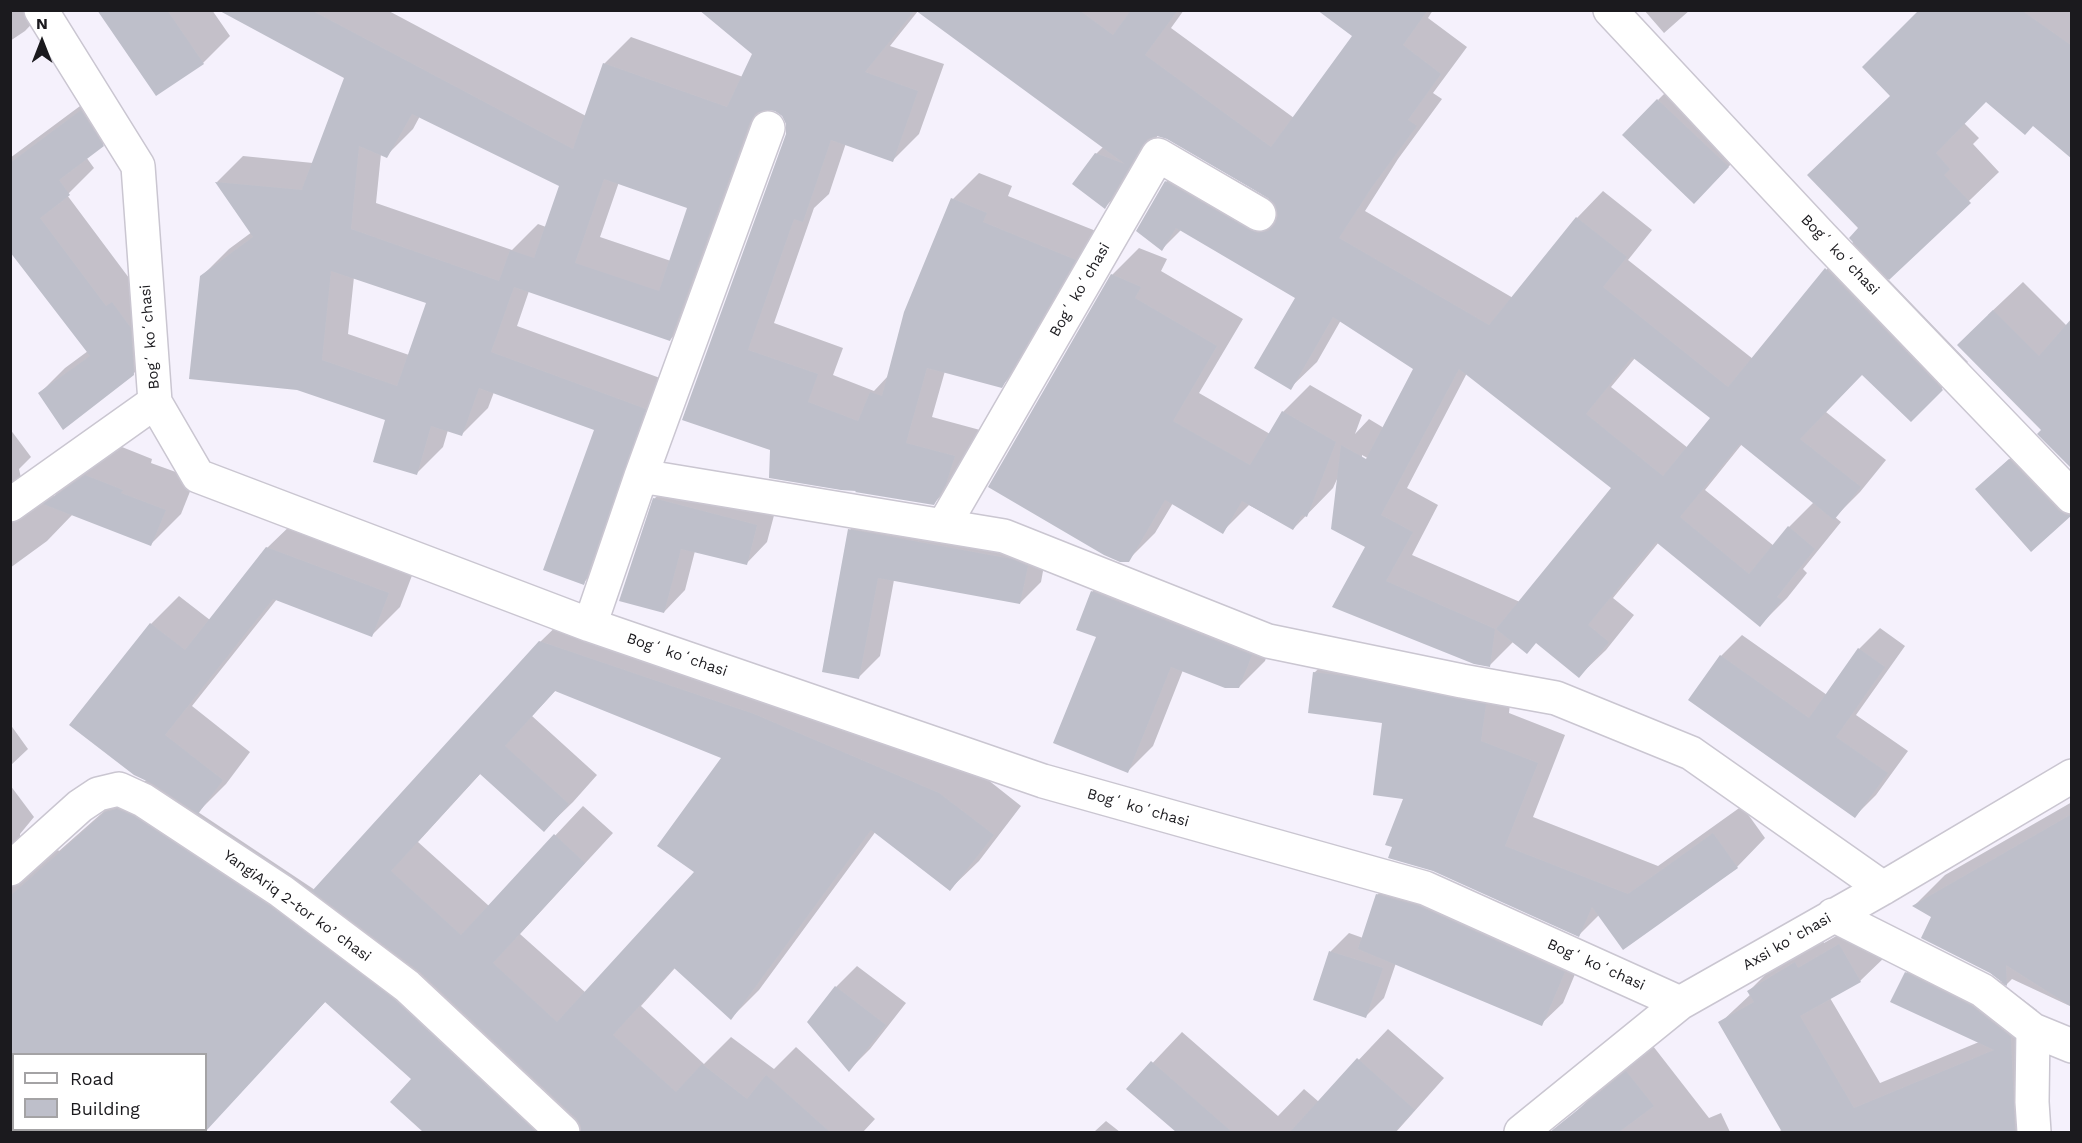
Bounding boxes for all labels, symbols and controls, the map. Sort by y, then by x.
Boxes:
north arrow [12,12,72,72]
text: N [36,14,48,33]
street label: Bogʻ koʻchasi [1797,211,1883,299]
street label: Bogʻ koʻchasi [1046,240,1114,340]
street label: Bogʻ koʻchasi [136,284,164,390]
street label: Bogʻ koʻchasi [624,629,730,681]
street label: Bogʻ koʻchasi [1085,785,1191,831]
street label: YangiАriq 2-tor koʼchasi [220,846,374,966]
street label: Axsi koʻchasi [1740,909,1834,975]
street label: Bogʻ koʻchasi [1544,935,1648,995]
legend [12,1053,207,1131]
text: Road [70,1068,114,1089]
text: Building [70,1098,140,1119]

